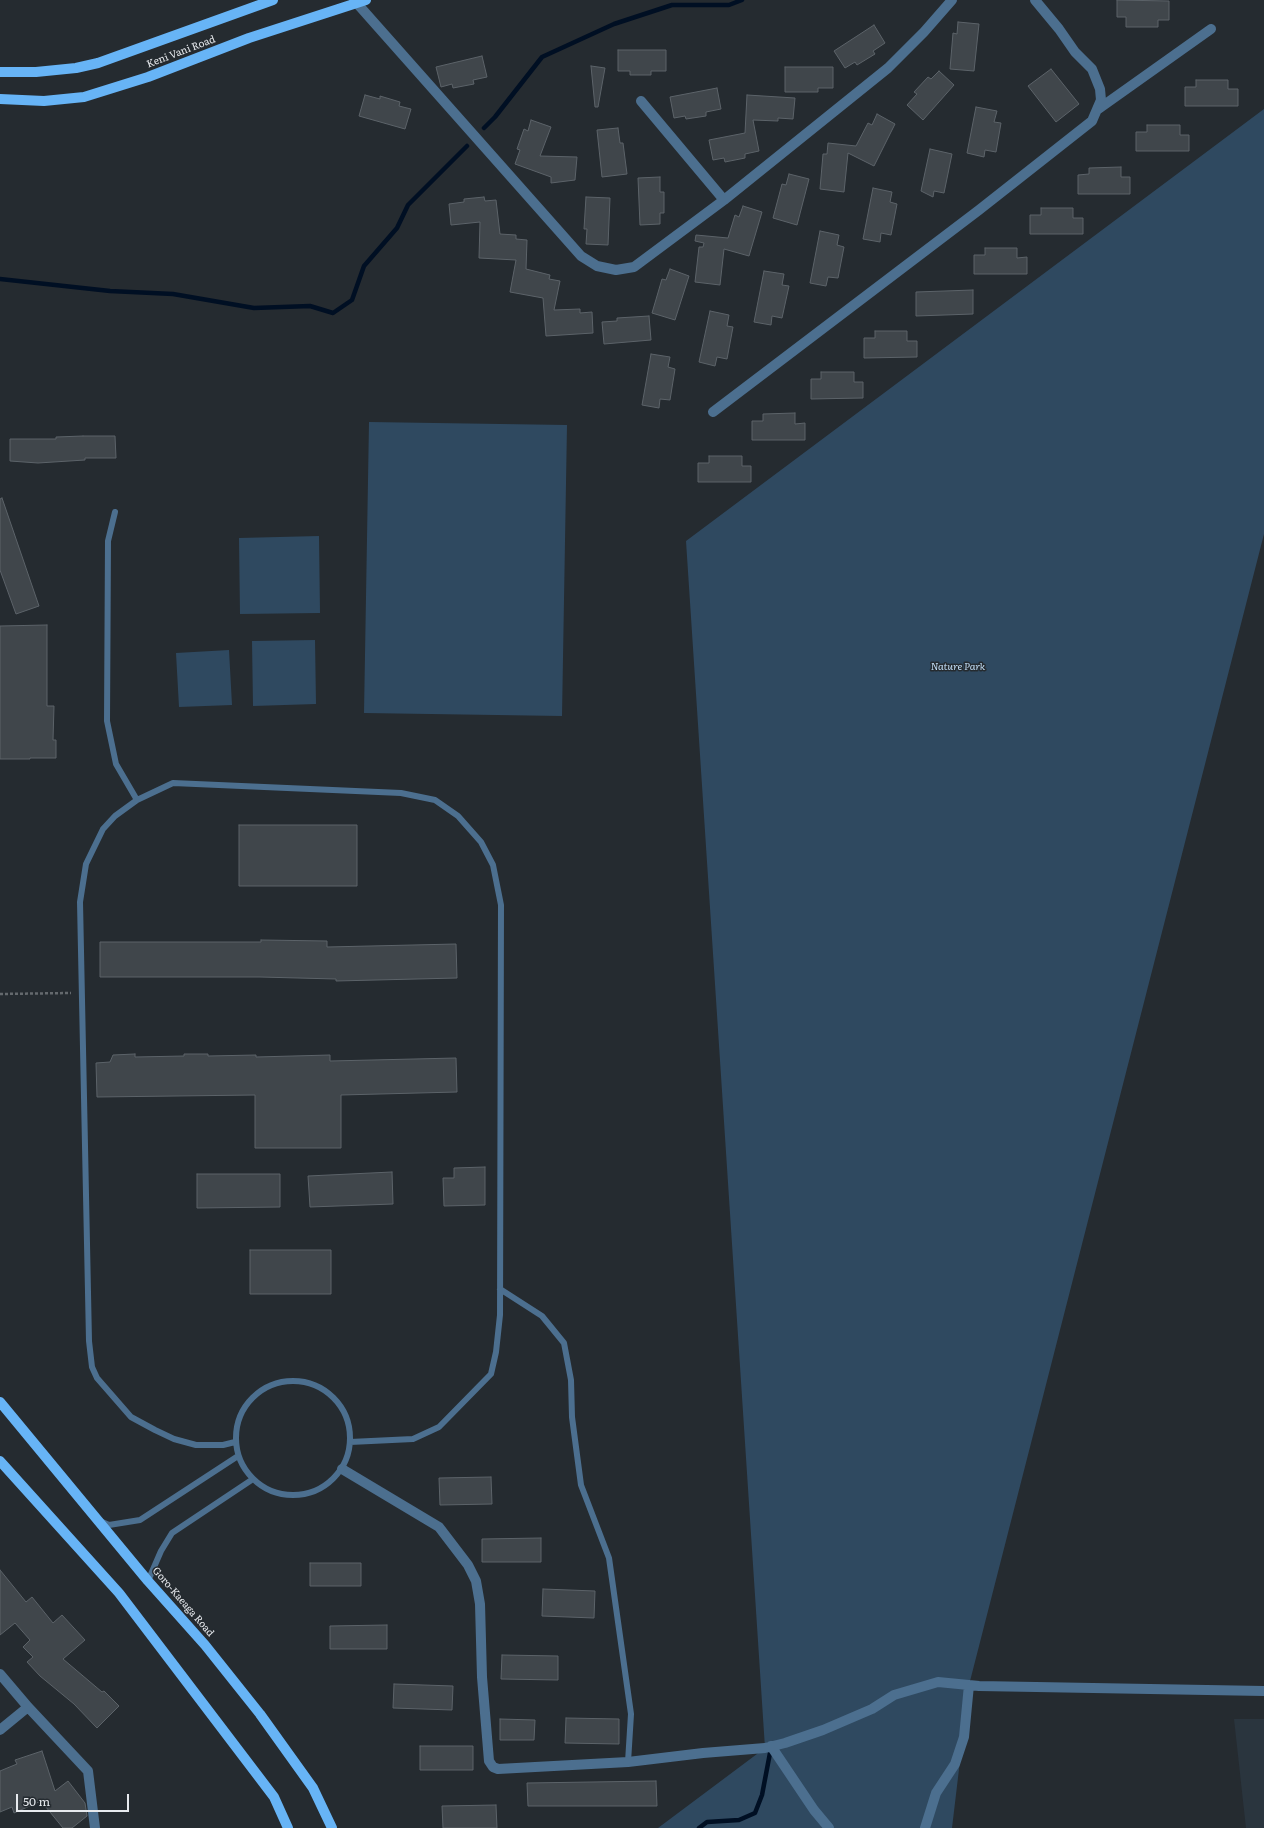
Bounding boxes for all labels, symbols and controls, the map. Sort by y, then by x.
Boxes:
street label: Keni Vani Road [145,33,217,71]
park label: Nature Park [931,661,985,673]
street label: Goro-Kaeaga Road [150,1565,216,1639]
scale bar [18,1786,131,1812]
text: 50 m [23,1792,50,1810]

